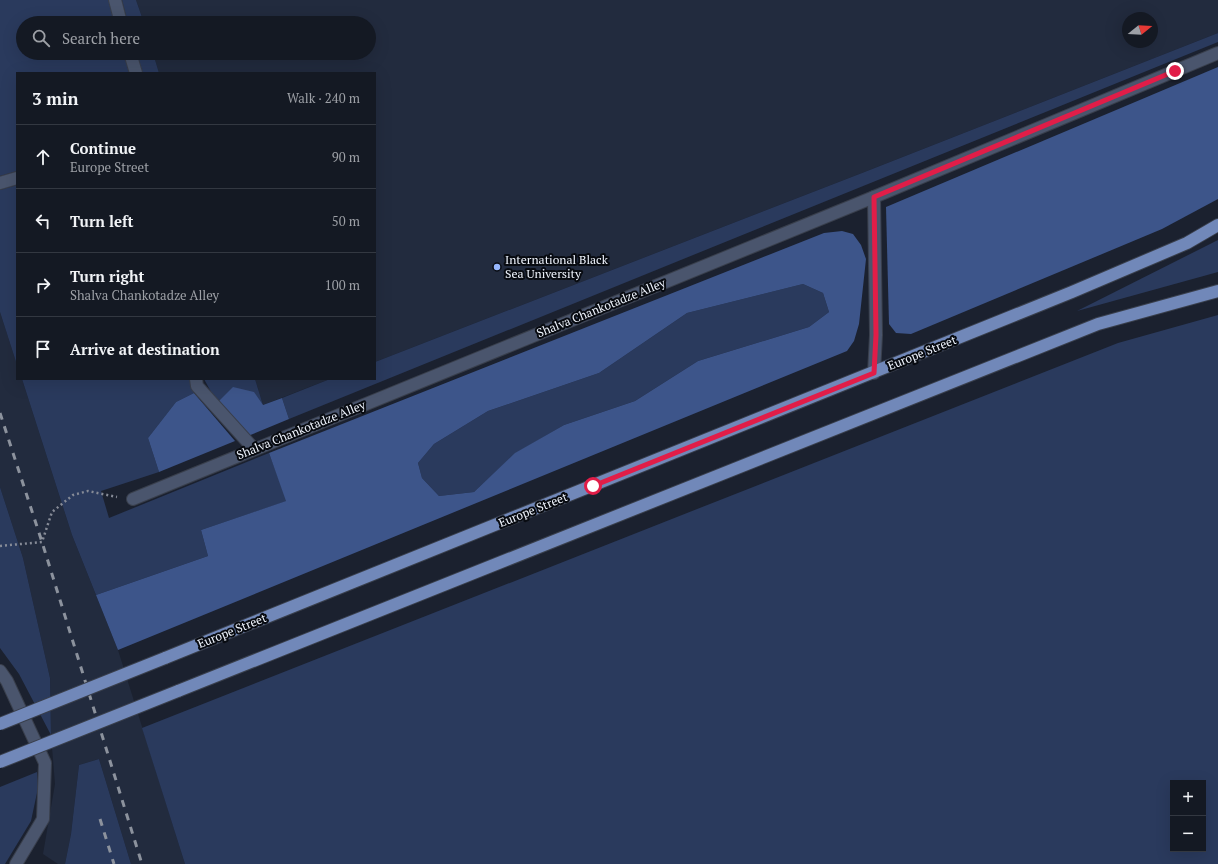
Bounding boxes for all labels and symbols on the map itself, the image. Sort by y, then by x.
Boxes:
north arrow [1122,12,1158,48]
route end [1166,62,1184,80]
place label: International Black Sea University [505,252,609,281]
marker: International Black Sea University [492,262,502,272]
street label: Shalva Chankotadze Alley [534,274,668,340]
street label: Europe Street [885,332,959,373]
street label: Shalva Chankotadze Alley [234,396,368,462]
route start [584,477,602,495]
street label: Europe Street [496,489,570,530]
street label: Europe Street [195,610,269,651]

